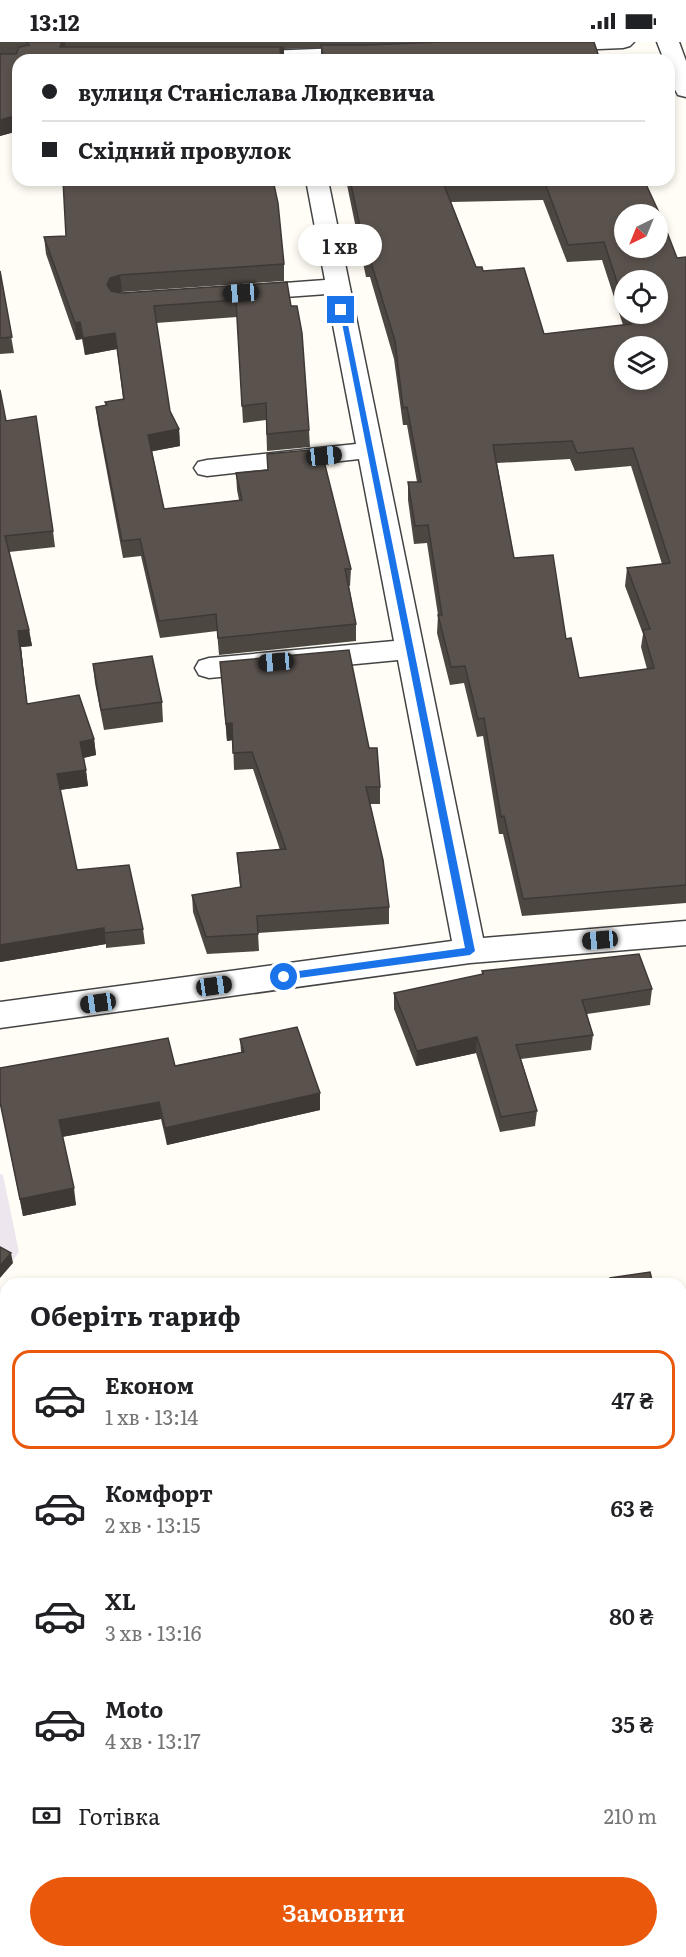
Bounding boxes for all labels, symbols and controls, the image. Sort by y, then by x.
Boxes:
text: 13:12 [30,5,80,38]
text: вулиця Станіслава Людкевича [78,75,435,108]
text: Східний провулок [78,133,291,166]
north arrow [614,204,668,258]
map controls [614,204,668,390]
callout: 1 хв [299,223,383,265]
text: 1 хв [322,230,358,260]
button: locate [614,270,668,324]
car [222,283,260,303]
route end [327,296,354,323]
button: layers [614,336,668,390]
car [305,445,343,467]
car [257,651,295,673]
car [581,929,619,951]
route start [270,963,297,990]
car [195,975,233,997]
car [79,992,117,1014]
text: Оберіть тариф [30,1294,241,1334]
text: Економ [105,1368,194,1401]
icon: car [33,1373,87,1427]
text: 47 ₴ [611,1383,654,1416]
text: 1 хв · 13:14 [105,1401,198,1431]
text: Комфорт [105,1476,213,1509]
icon: car [33,1481,87,1535]
text: 63 ₴ [610,1491,654,1524]
text: 2 хв · 13:15 [105,1509,200,1539]
text: XL [105,1584,136,1617]
icon: car [33,1589,87,1643]
text: 80 ₴ [609,1599,654,1632]
text: 3 хв · 13:16 [105,1617,202,1647]
text: Moto [105,1692,163,1725]
icon: car [33,1697,87,1751]
text: 35 ₴ [611,1707,654,1740]
text: 4 хв · 13:17 [105,1725,201,1755]
icon: cash [30,1799,63,1832]
text: Готівка [78,1799,160,1832]
text: 210 m [604,1800,657,1830]
button: Замовити [30,1877,657,1946]

